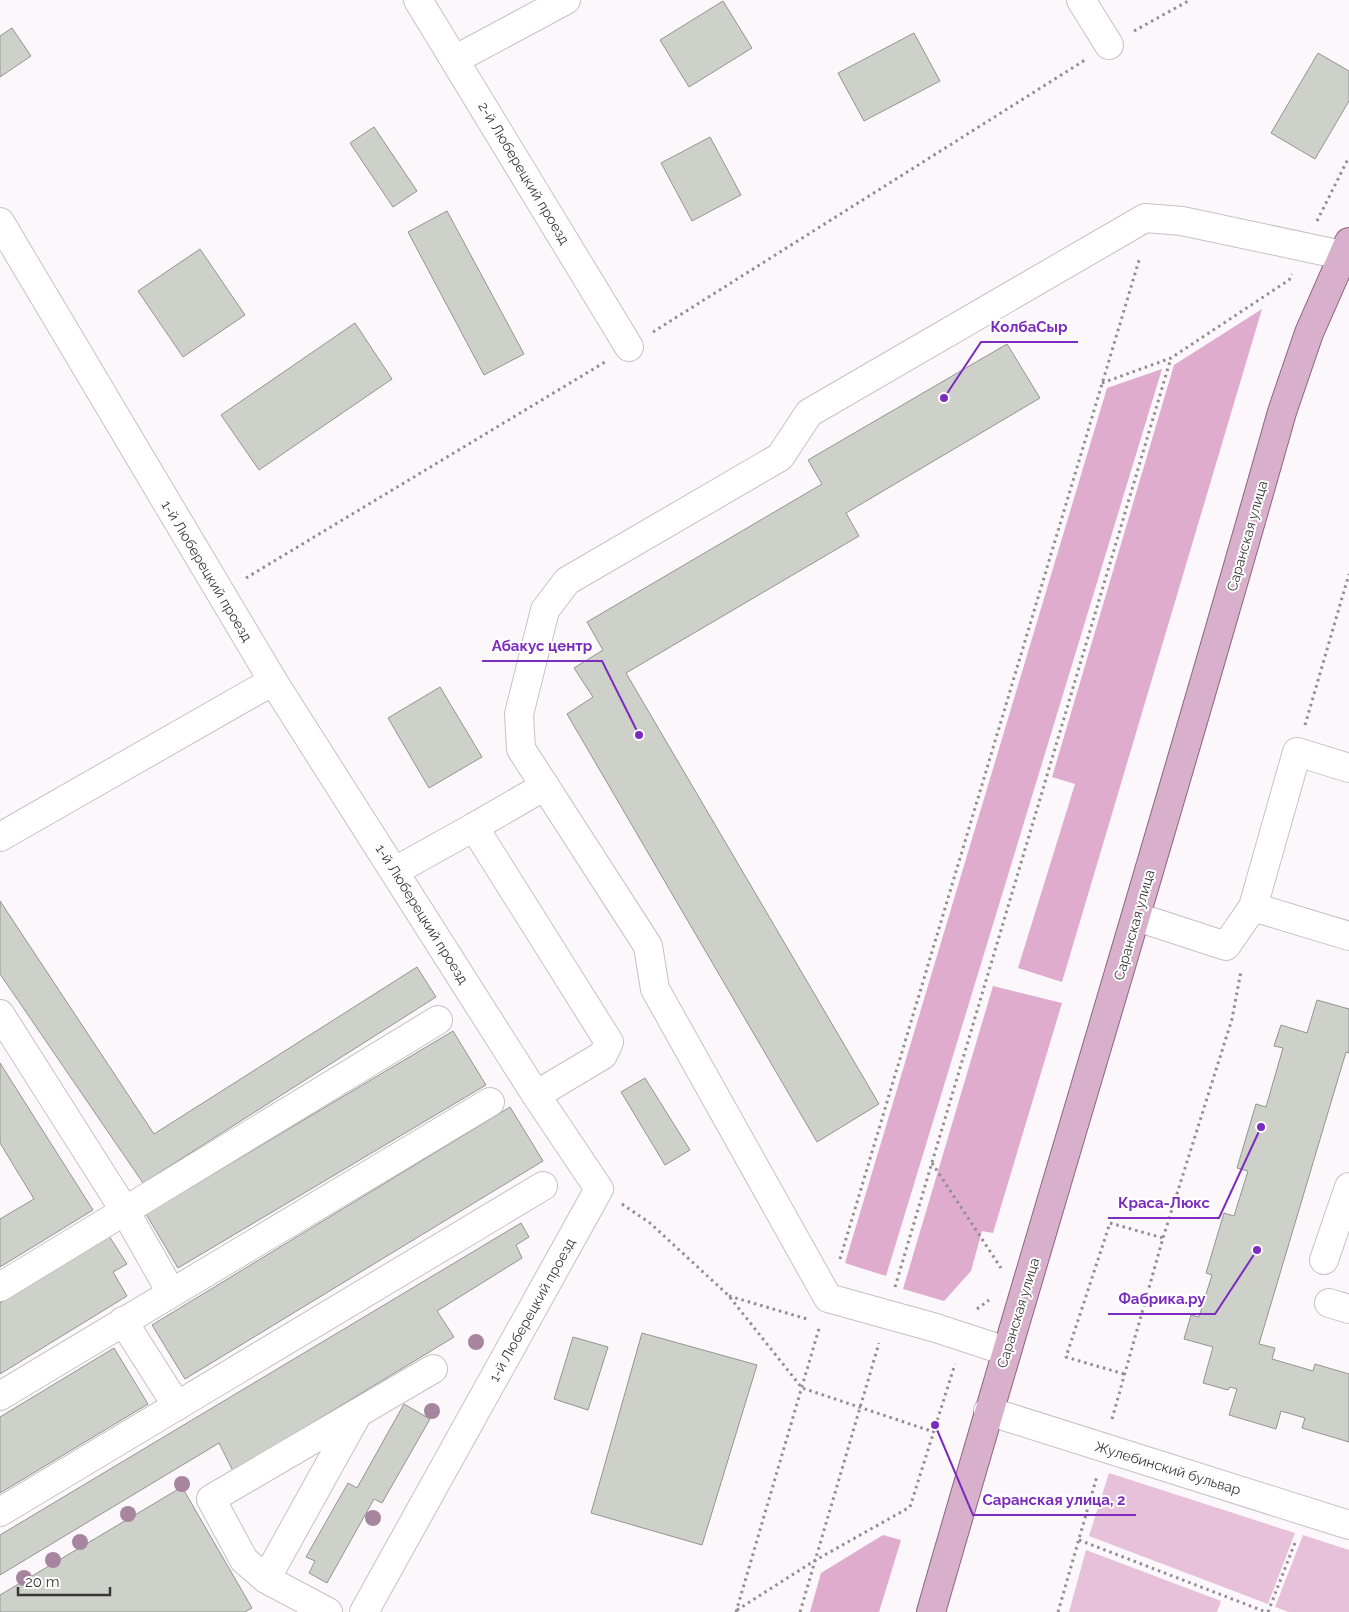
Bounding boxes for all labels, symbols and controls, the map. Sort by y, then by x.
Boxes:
street label: 2-й Люберецкий проезд [475,99,573,247]
callout: КолбаСыр [981,312,1078,342]
text: КолбаСыр [991,318,1068,336]
street label: Саранская улица [1224,479,1270,593]
street label: 1-й Люберецкий проезд [159,498,255,644]
callout: Абакус центр [482,631,602,661]
text: Абакус центр [492,637,593,655]
street label: 1-й Люберецкий проезд [372,841,472,987]
street label: Саранская улица [1111,868,1157,982]
callout: Краса-Люкс [1108,1188,1219,1218]
text: Краса-Люкс [1118,1194,1210,1212]
street label: 1-й Люберецкий проезд [486,1235,578,1385]
street label: Саранская улица [994,1256,1042,1370]
callout: Фабрика.ру [1108,1284,1215,1314]
text: Фабрика.ру [1119,1290,1206,1308]
street label: Жулебинский бульвар [1093,1438,1243,1498]
callout: Саранская улица, 2 [973,1485,1136,1515]
text: Саранская улица, 2 [983,1491,1125,1509]
scale bar [18,1564,110,1596]
text: 20 m [25,1573,60,1591]

